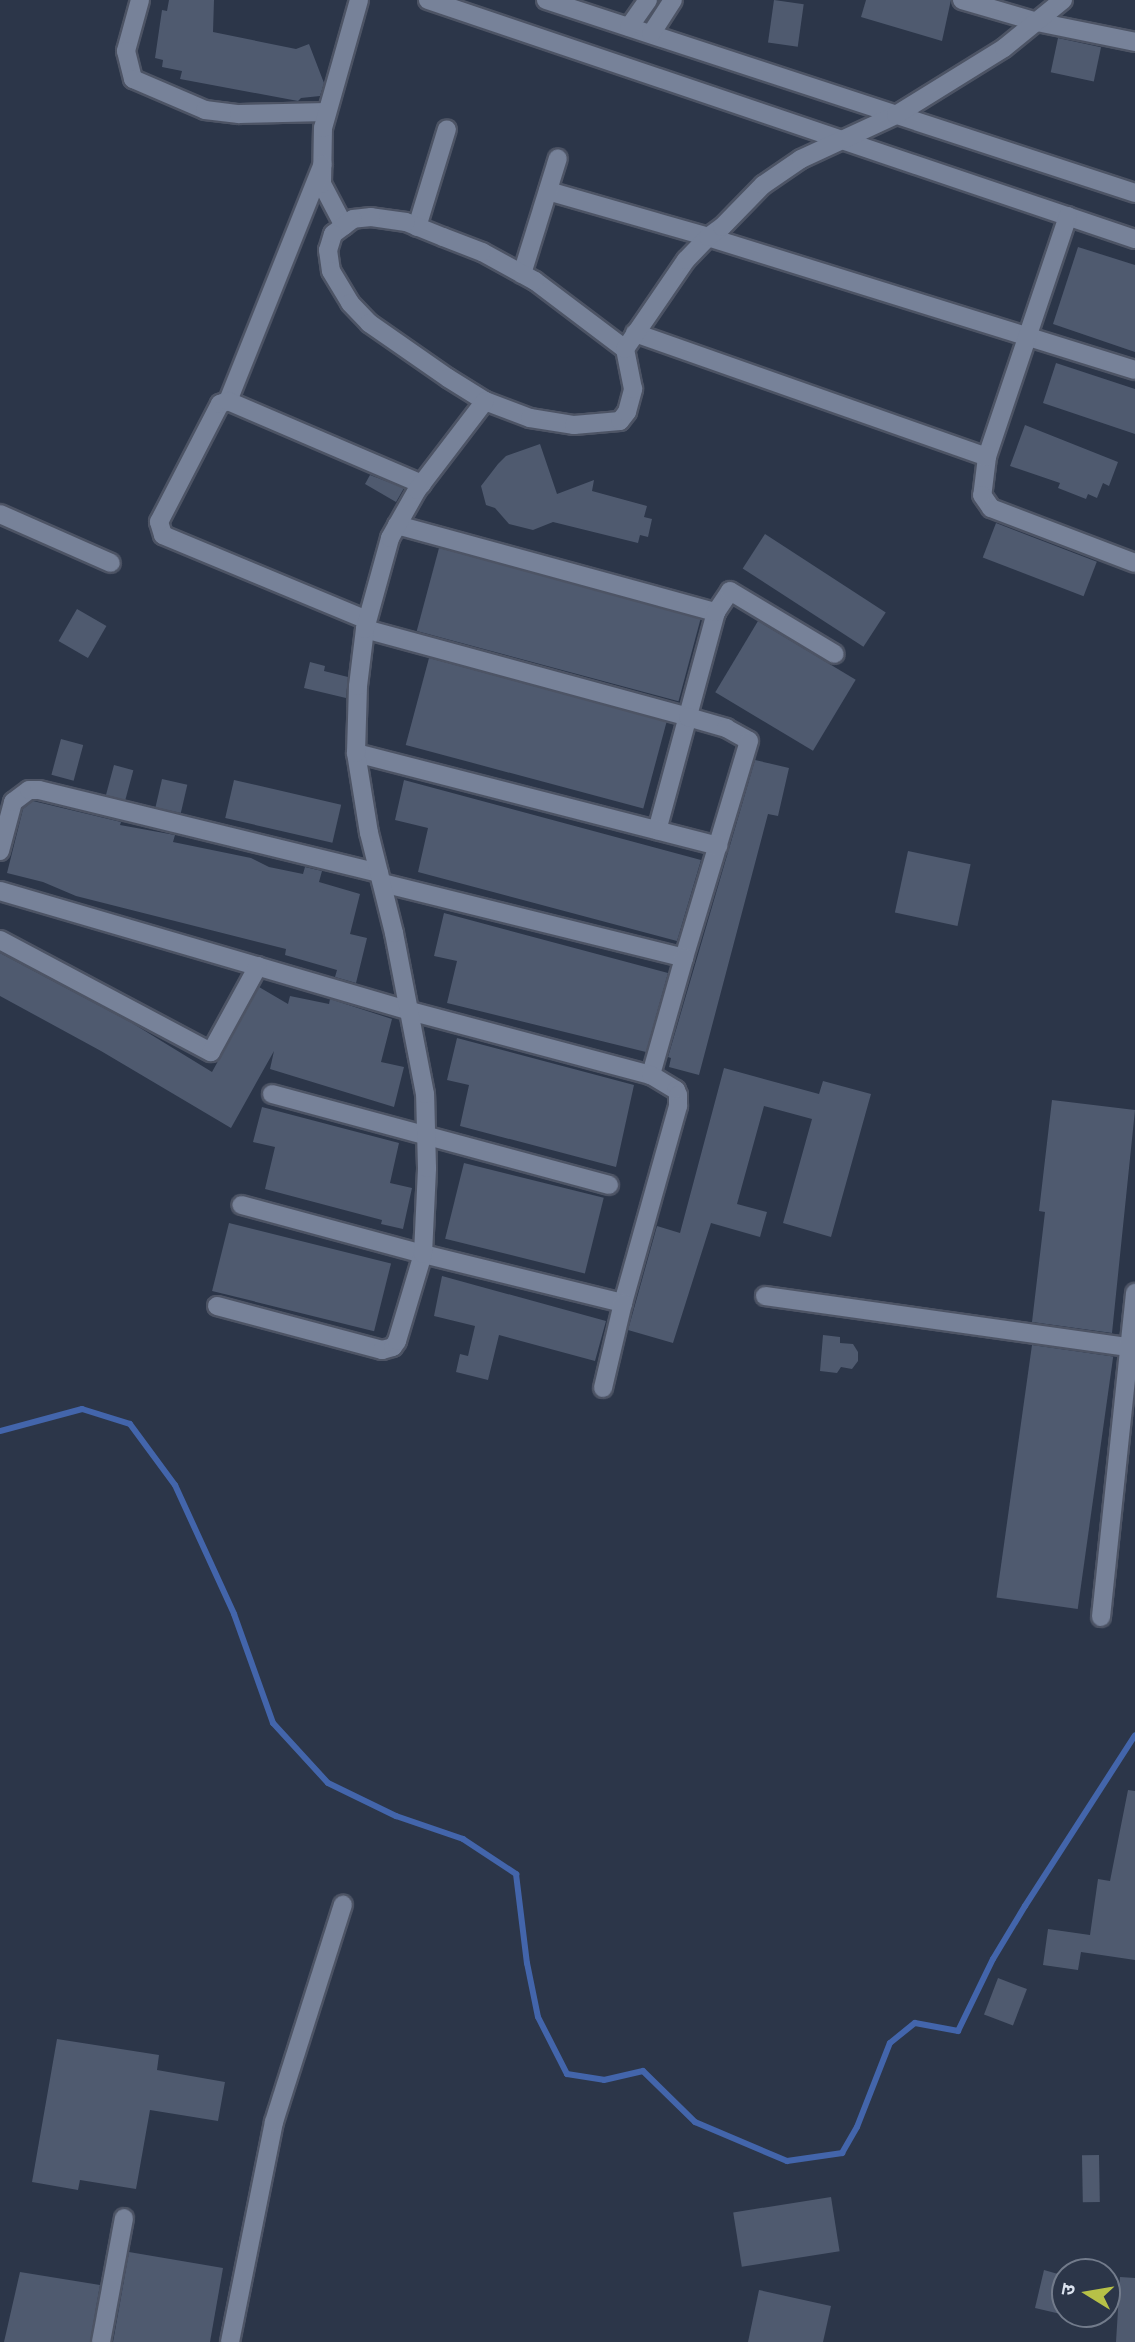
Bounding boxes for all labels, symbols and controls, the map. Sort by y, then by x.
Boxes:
north arrow [1051,2258,1121,2328]
text: उ [1055,2282,1079,2297]

